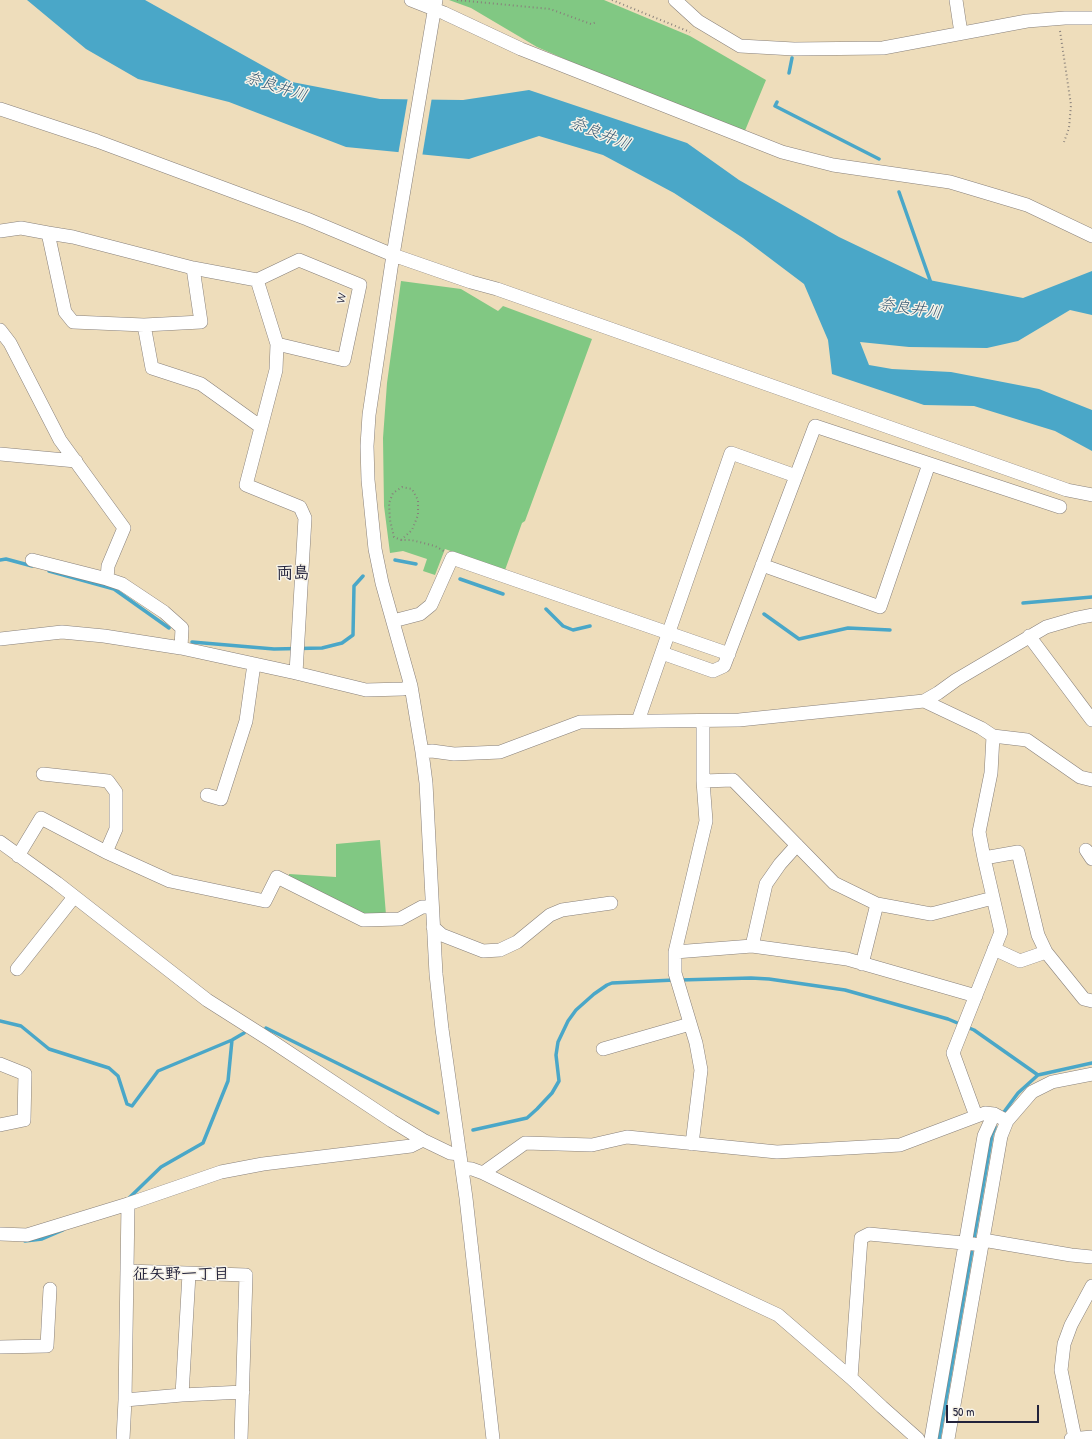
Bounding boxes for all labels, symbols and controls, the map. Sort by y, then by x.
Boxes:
water label: 奈良井川 [243,68,309,106]
water label: 奈良井川 [567,113,633,155]
street label: ｗ [331,289,351,307]
water label: 奈良井川 [877,295,943,323]
district label: 両島 [276,563,310,583]
district label: 征矢野一丁目 [133,1265,229,1285]
scale bar [948,1397,1041,1423]
text: 50 m [953,1403,974,1420]

